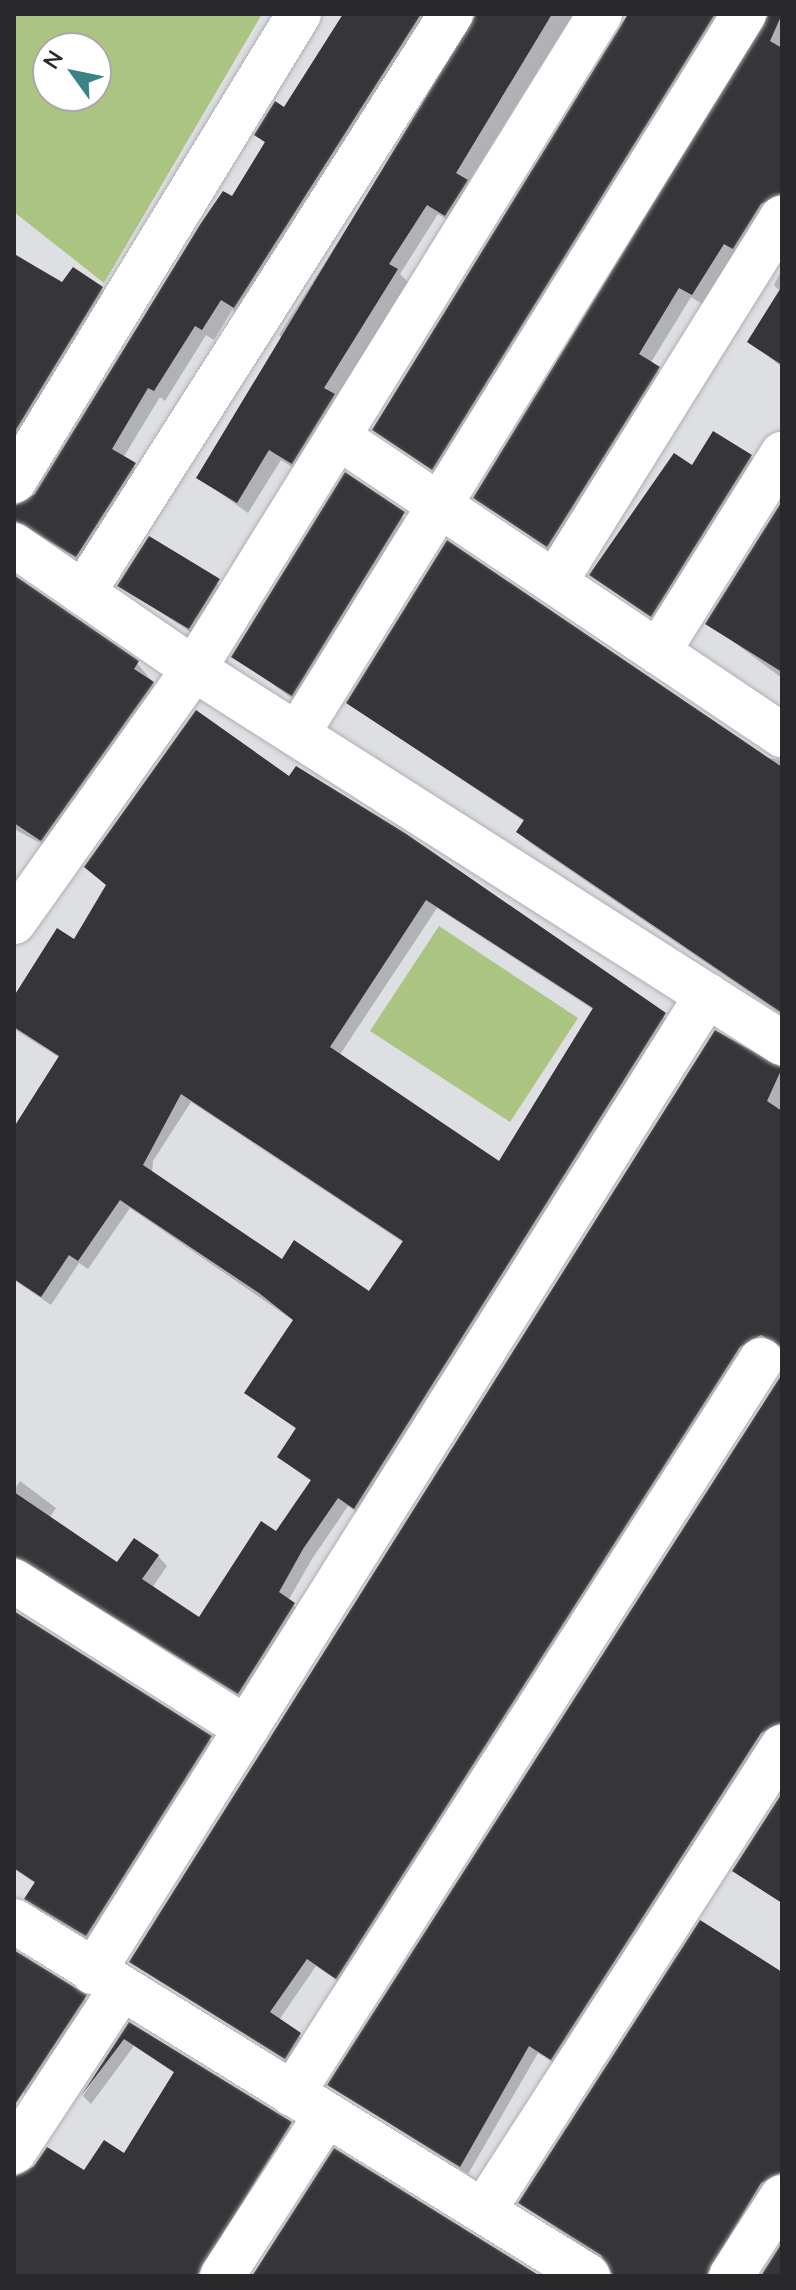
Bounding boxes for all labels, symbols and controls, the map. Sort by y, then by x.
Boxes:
north arrow [32,32,112,112]
text: N [36,45,71,75]

